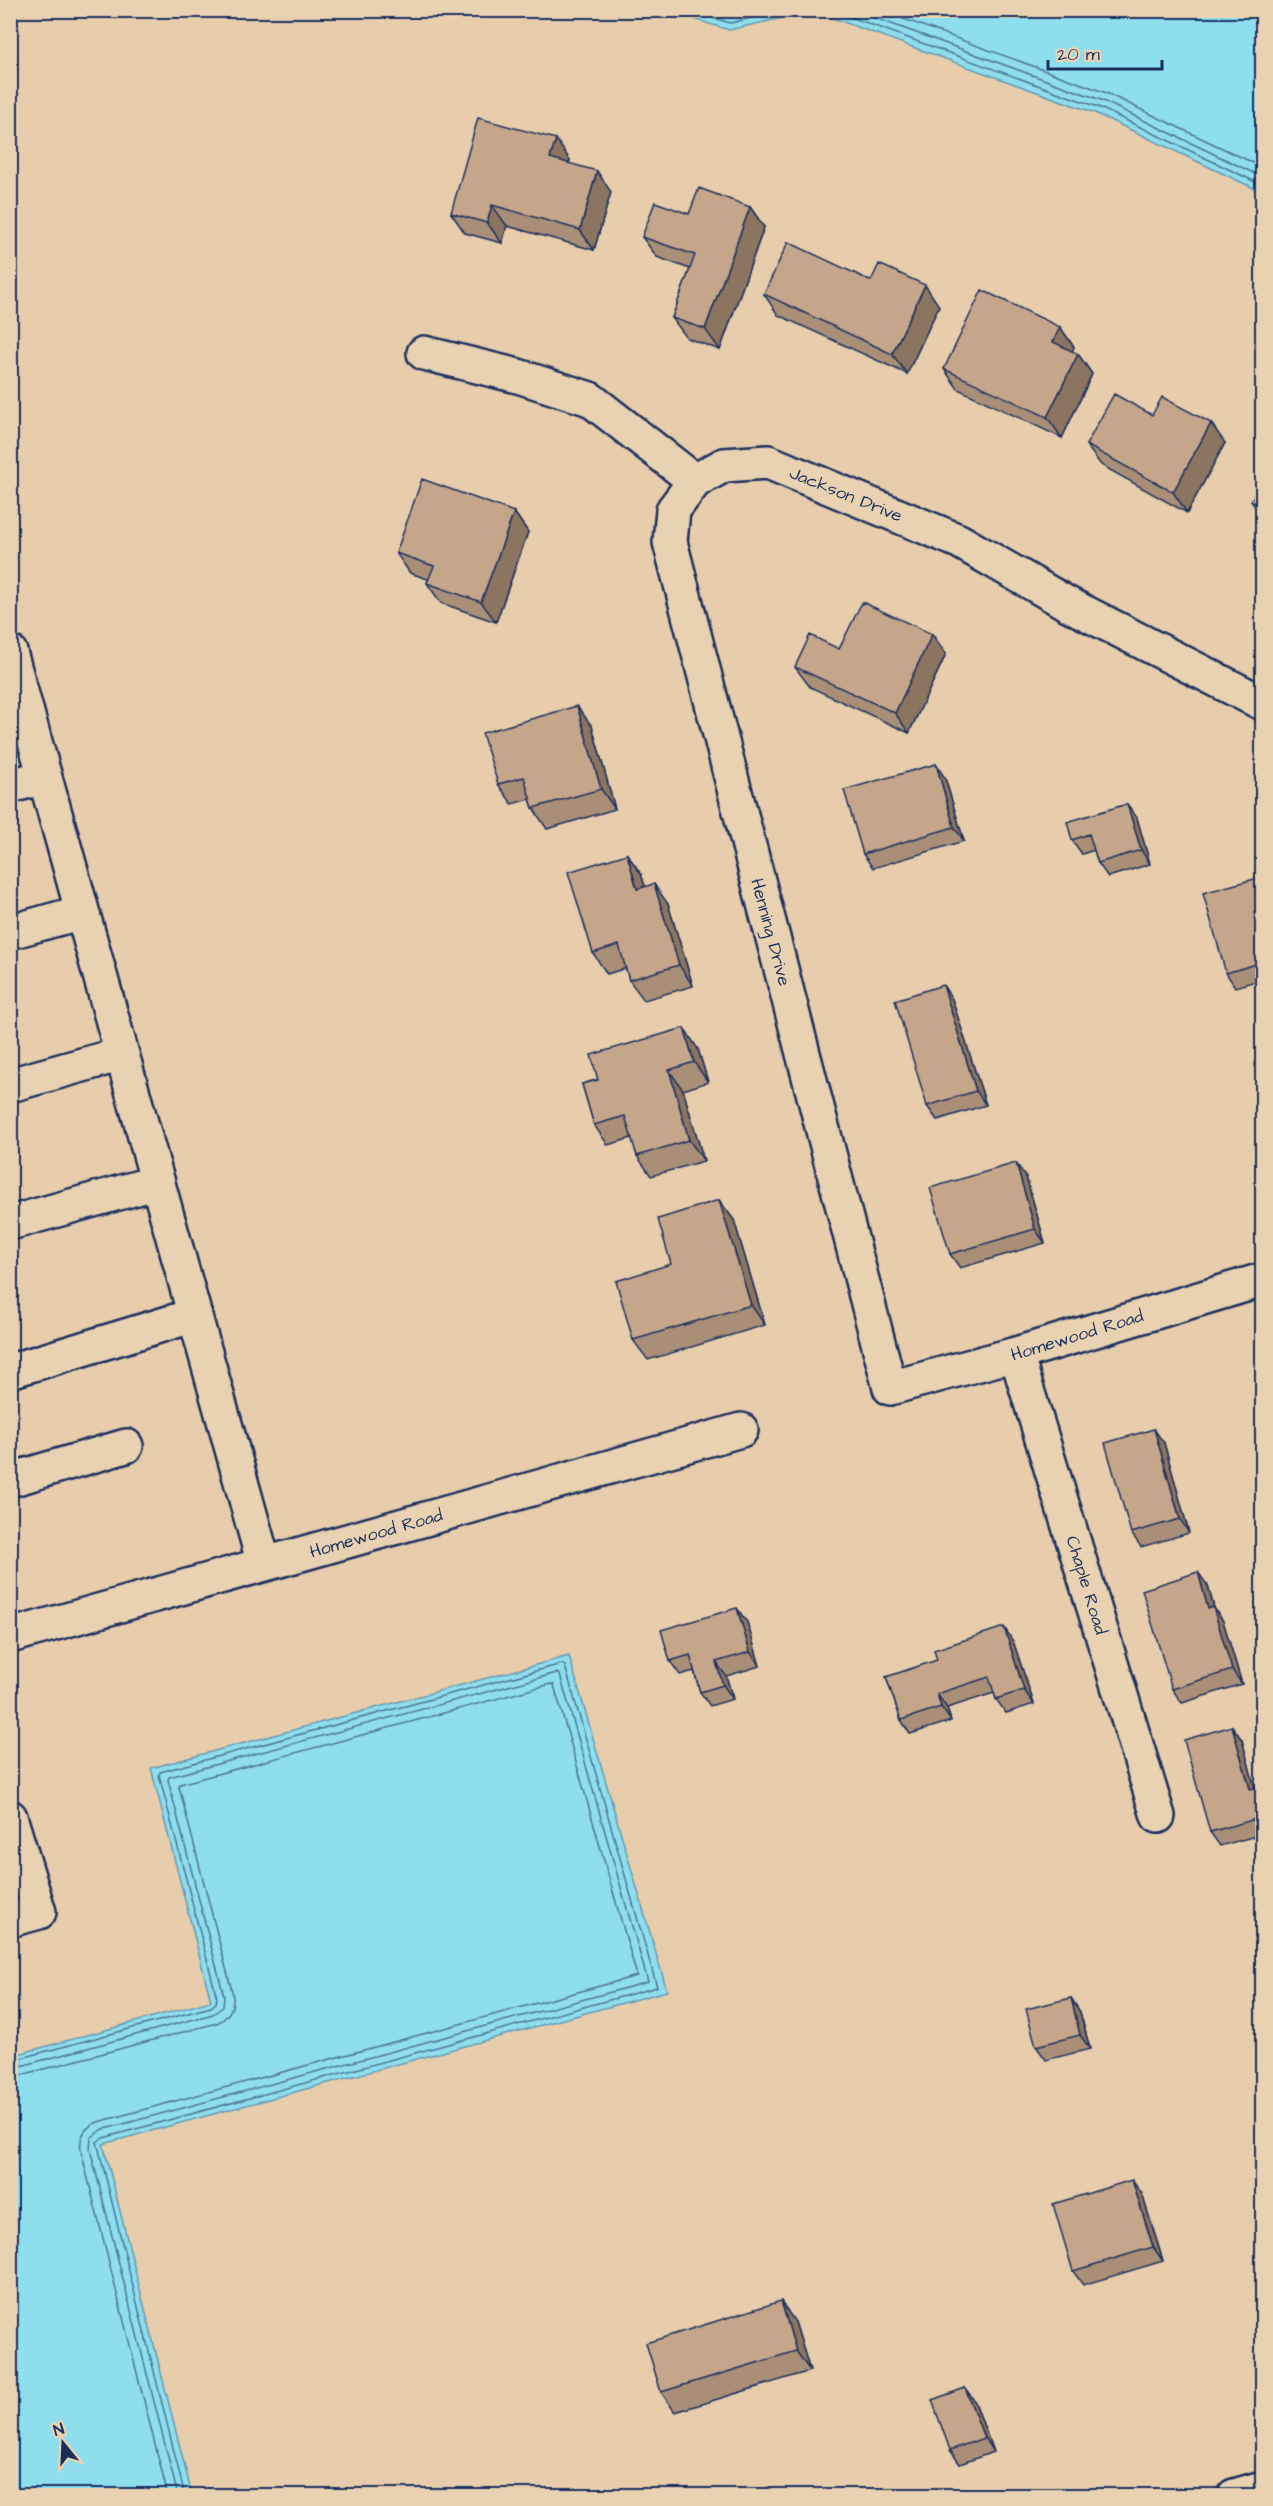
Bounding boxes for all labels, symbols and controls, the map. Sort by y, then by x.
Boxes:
scale bar [1048,33,1162,71]
text: 20 m [1057,42,1100,67]
street label: Jackson Drive [786,460,906,529]
street label: Henning Drive [743,876,797,989]
street label: Homewood Road [1008,1303,1146,1368]
street label: Homewood Road [307,1503,446,1564]
street label: Chaple Road [1060,1533,1113,1638]
north arrow [33,2413,93,2473]
text: N [51,2418,67,2442]

